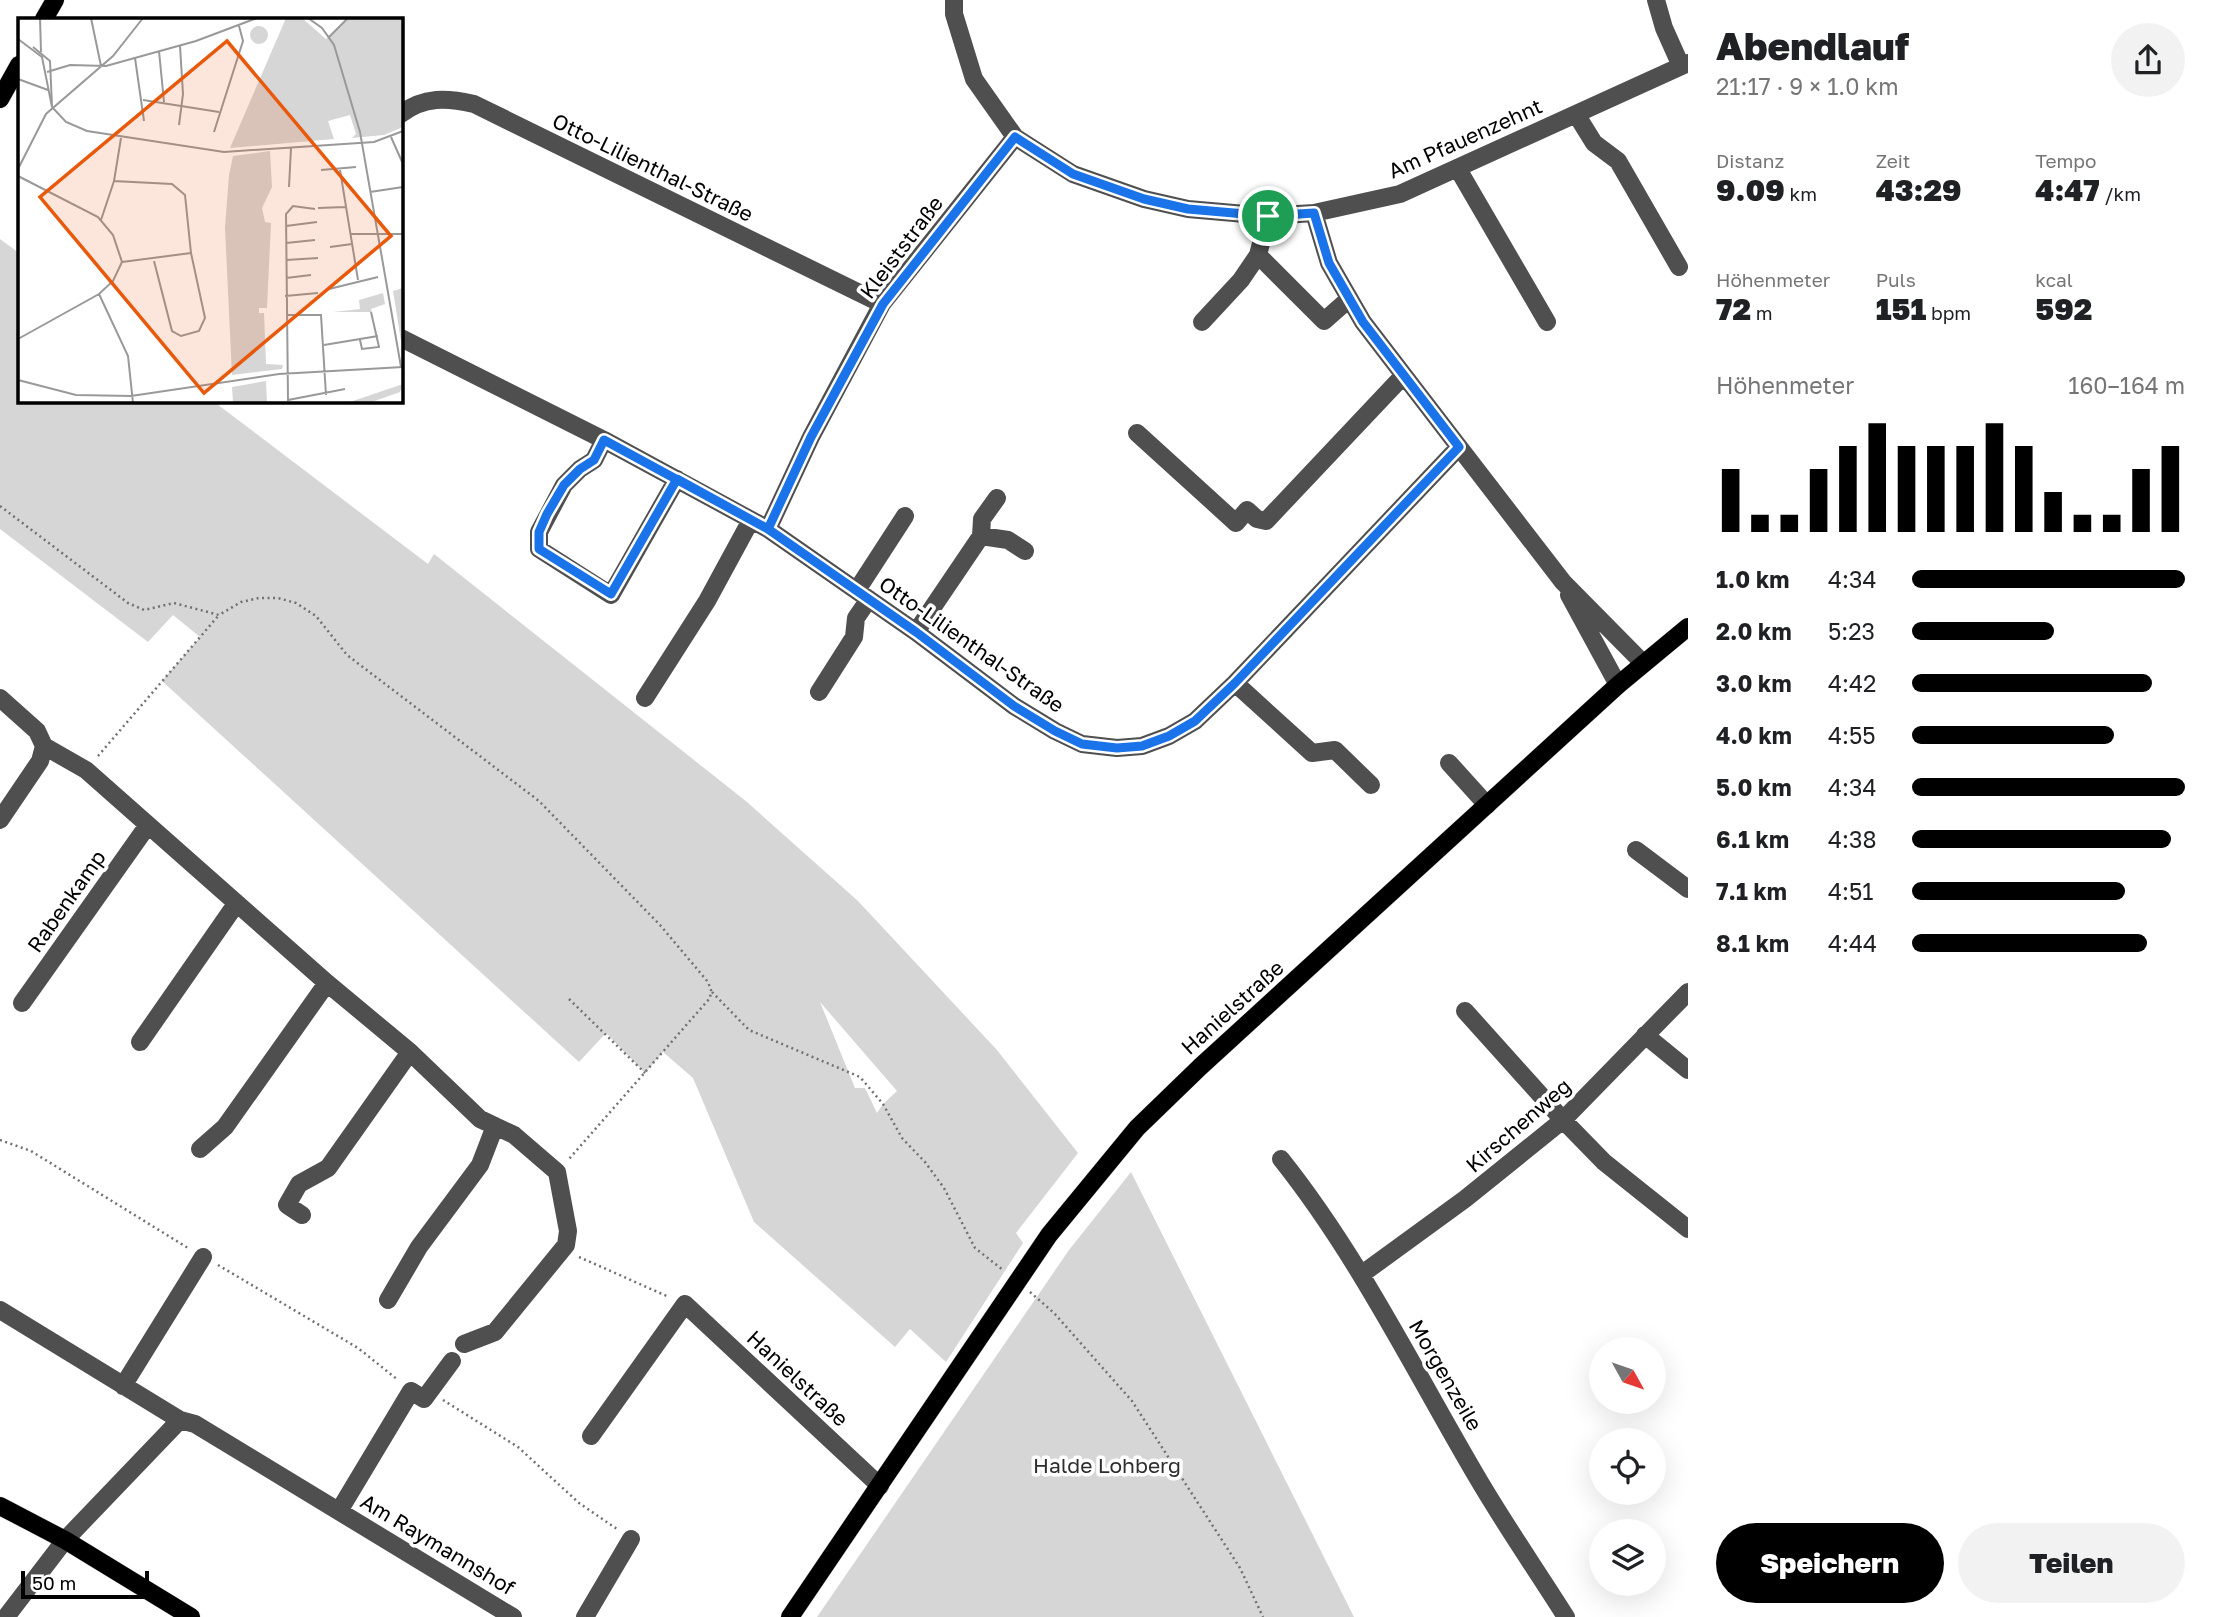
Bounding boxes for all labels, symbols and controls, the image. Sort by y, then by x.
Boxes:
inset map [18,18,402,402]
text: Abendlauf [1716,23,1909,68]
button: share [2111,23,2185,97]
text: 21:17 · 9 × 1.0 km [1716,72,1899,100]
street label: Am Pfauenzehnt [1384,92,1546,184]
street label: Otto-Lilienthal-Straße [548,107,758,227]
text: Distanz [1716,149,1784,172]
text: Zeit [1876,149,1910,172]
text: Tempo [2035,149,2096,172]
text: 9.09 [1716,172,1785,208]
text: 43:29 [1876,172,1962,208]
text: 4:47 [2035,172,2100,208]
text: km [1785,182,1817,205]
text: /km [2100,182,2141,205]
pin [1238,186,1298,246]
street label: Kleiststraße [854,191,948,303]
icon: arrive [1249,197,1287,235]
text: Höhenmeter [1716,268,1830,291]
text: Puls [1876,268,1916,291]
text: kcal [2035,268,2073,291]
text: 72 [1716,291,1751,327]
text: 151 [1876,291,1926,327]
text: 592 [2035,291,2092,327]
text: m [1751,301,1773,324]
text: bpm [1926,301,1971,324]
text: Höhenmeter [1716,371,1854,399]
text: 160–164 m [2068,371,2185,399]
text: 1.0 km [1716,565,1789,593]
text: 4:34 [1828,565,1876,593]
street label: Otto-Lilienthal-Straße [874,570,1070,718]
text: 2.0 km [1716,617,1792,645]
text: 5:23 [1828,617,1875,645]
text: 3.0 km [1716,669,1792,697]
text: 4:42 [1828,669,1876,697]
text: 4.0 km [1716,721,1792,749]
text: 4:55 [1828,721,1876,749]
text: 5.0 km [1716,773,1792,801]
text: 4:34 [1828,773,1876,801]
text: 6.1 km [1716,825,1789,853]
text: 4:38 [1828,825,1876,853]
street label: Rabenkamp [21,845,111,957]
text: 7.1 km [1716,877,1787,905]
text: 4:51 [1828,877,1873,905]
text: 8.1 km [1716,929,1789,957]
text: 4:44 [1828,929,1877,957]
street label: Hanielstraße [1175,954,1289,1060]
street label: Kirschenweg [1460,1072,1576,1178]
street label: Morgenzeile [1404,1315,1488,1435]
street label: Hanielstraße [742,1324,854,1432]
north arrow [1589,1337,1666,1414]
map controls [1589,1337,1666,1596]
button: locate [1589,1428,1666,1505]
park label: Halde Lohberg [1033,1452,1181,1478]
street label: Am Raymannshof [356,1488,520,1601]
button: layers [1589,1519,1666,1596]
button: Speichern [1716,1523,1944,1603]
button: Teilen [1958,1523,2185,1603]
scale bar [21,1568,149,1600]
text: 50 m [32,1571,76,1594]

